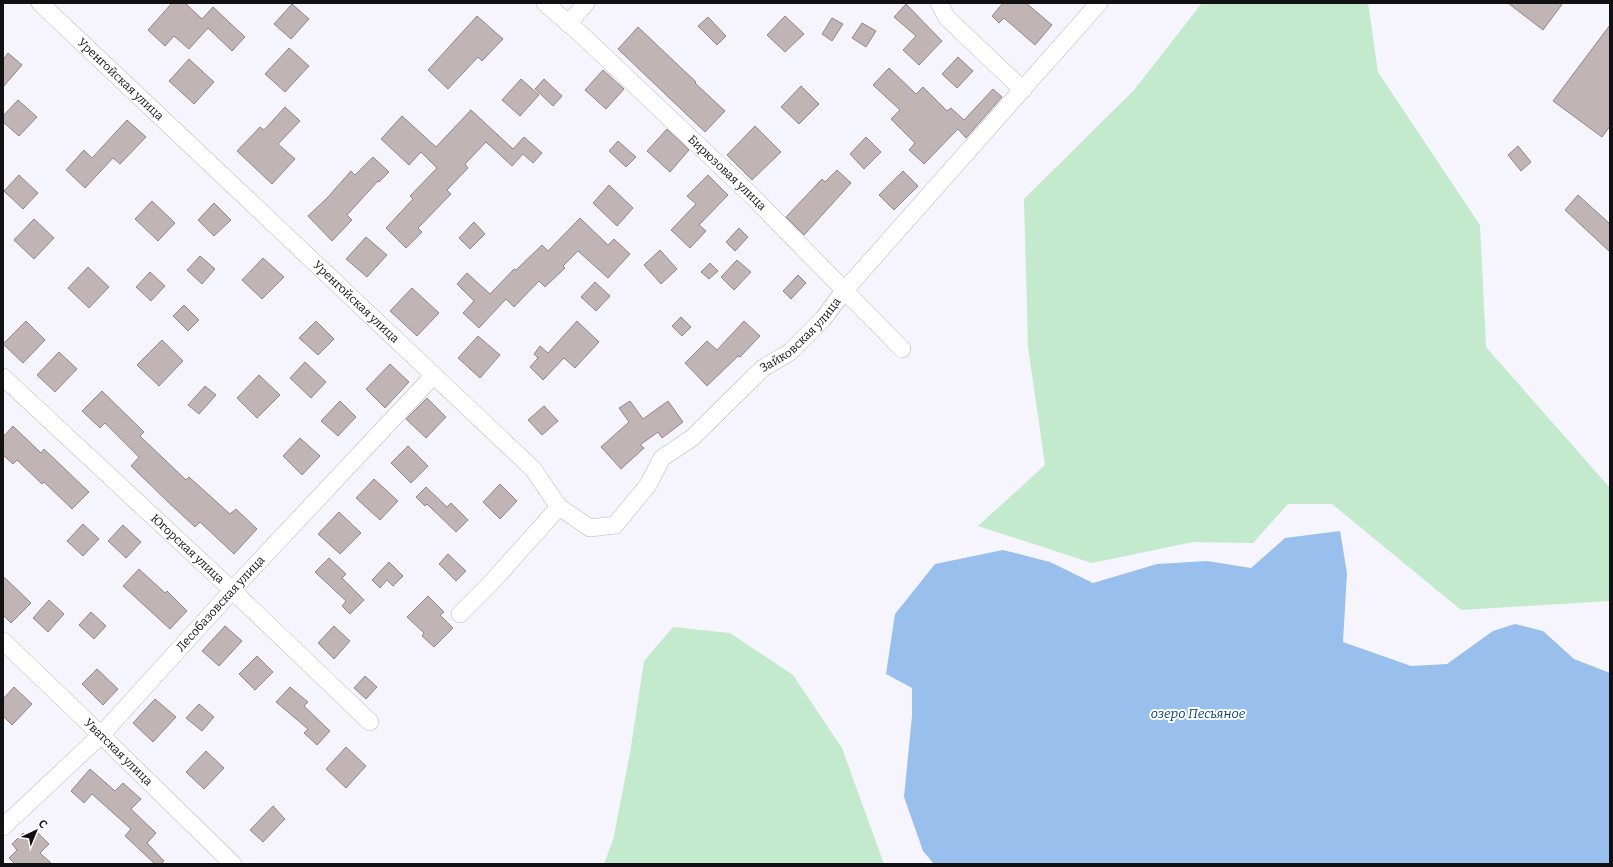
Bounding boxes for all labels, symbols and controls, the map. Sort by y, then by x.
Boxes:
street label: Уренгойская улица [75,35,167,124]
street label: Бирюзовая улица [685,132,769,214]
street label: Уренгойская улица [310,258,402,346]
street label: Зайковская улица [757,295,844,375]
street label: Югорская улица [148,511,227,587]
street label: Лесобазовская улица [173,553,268,654]
water label: озеро Песьяное [1151,706,1246,721]
street label: Уватская улица [81,716,156,789]
north arrow [16,811,56,851]
text: С [36,817,50,831]

